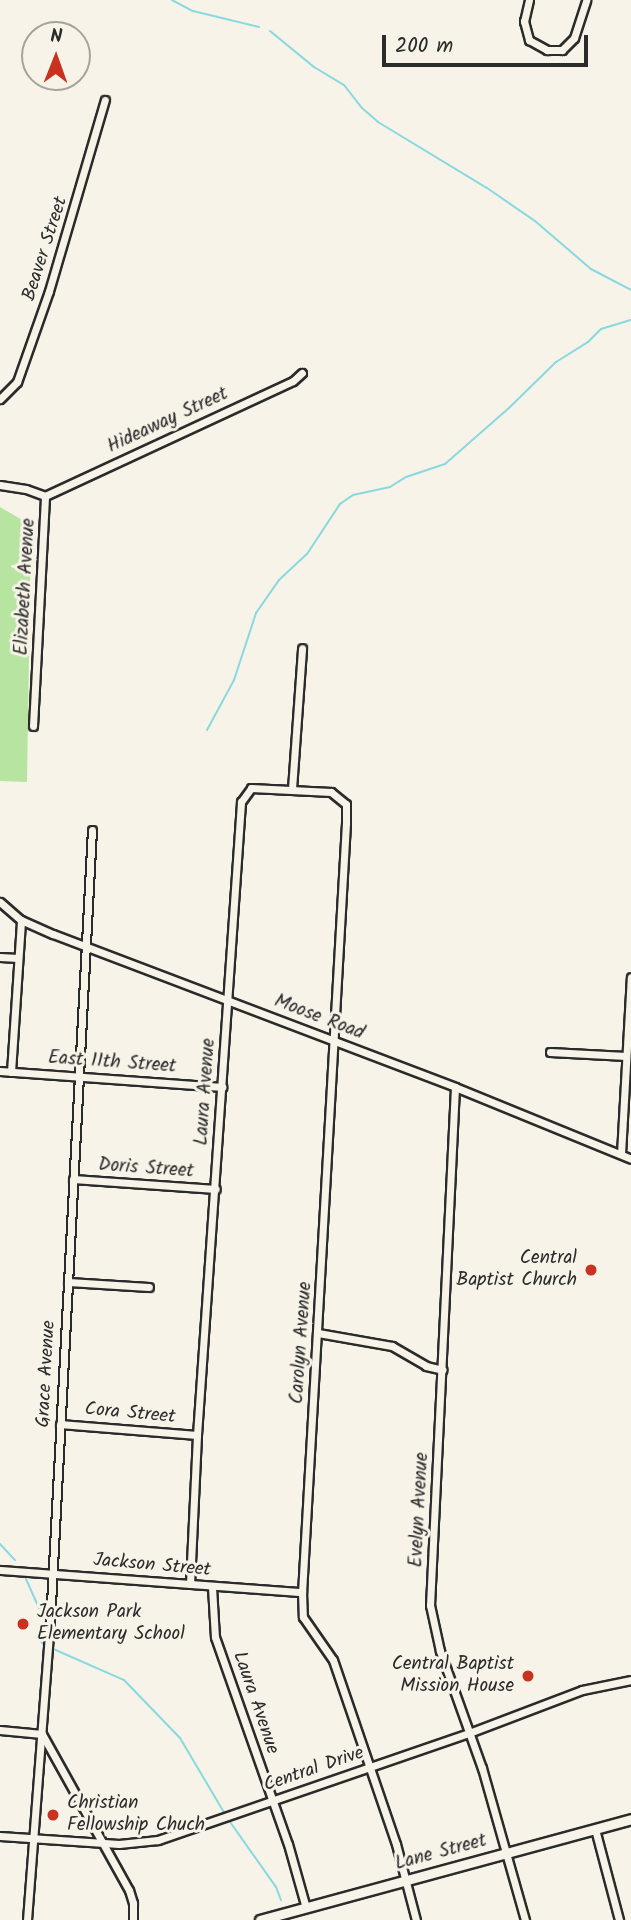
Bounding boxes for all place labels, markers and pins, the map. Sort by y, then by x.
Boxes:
place label: Central Baptist Church [456,1248,577,1292]
marker: Central Baptist Church [583,1262,599,1278]
place label: Jackson Park Elementary School [37,1602,185,1646]
marker: Jackson Park Elementary School [15,1616,31,1632]
place label: Central Baptist Mission House [392,1654,514,1698]
marker: Central Baptist Mission House [520,1668,536,1684]
place label: Christian Fellowship Chuch [67,1793,205,1837]
marker: Christian Fellowship Chuch [45,1807,61,1823]

